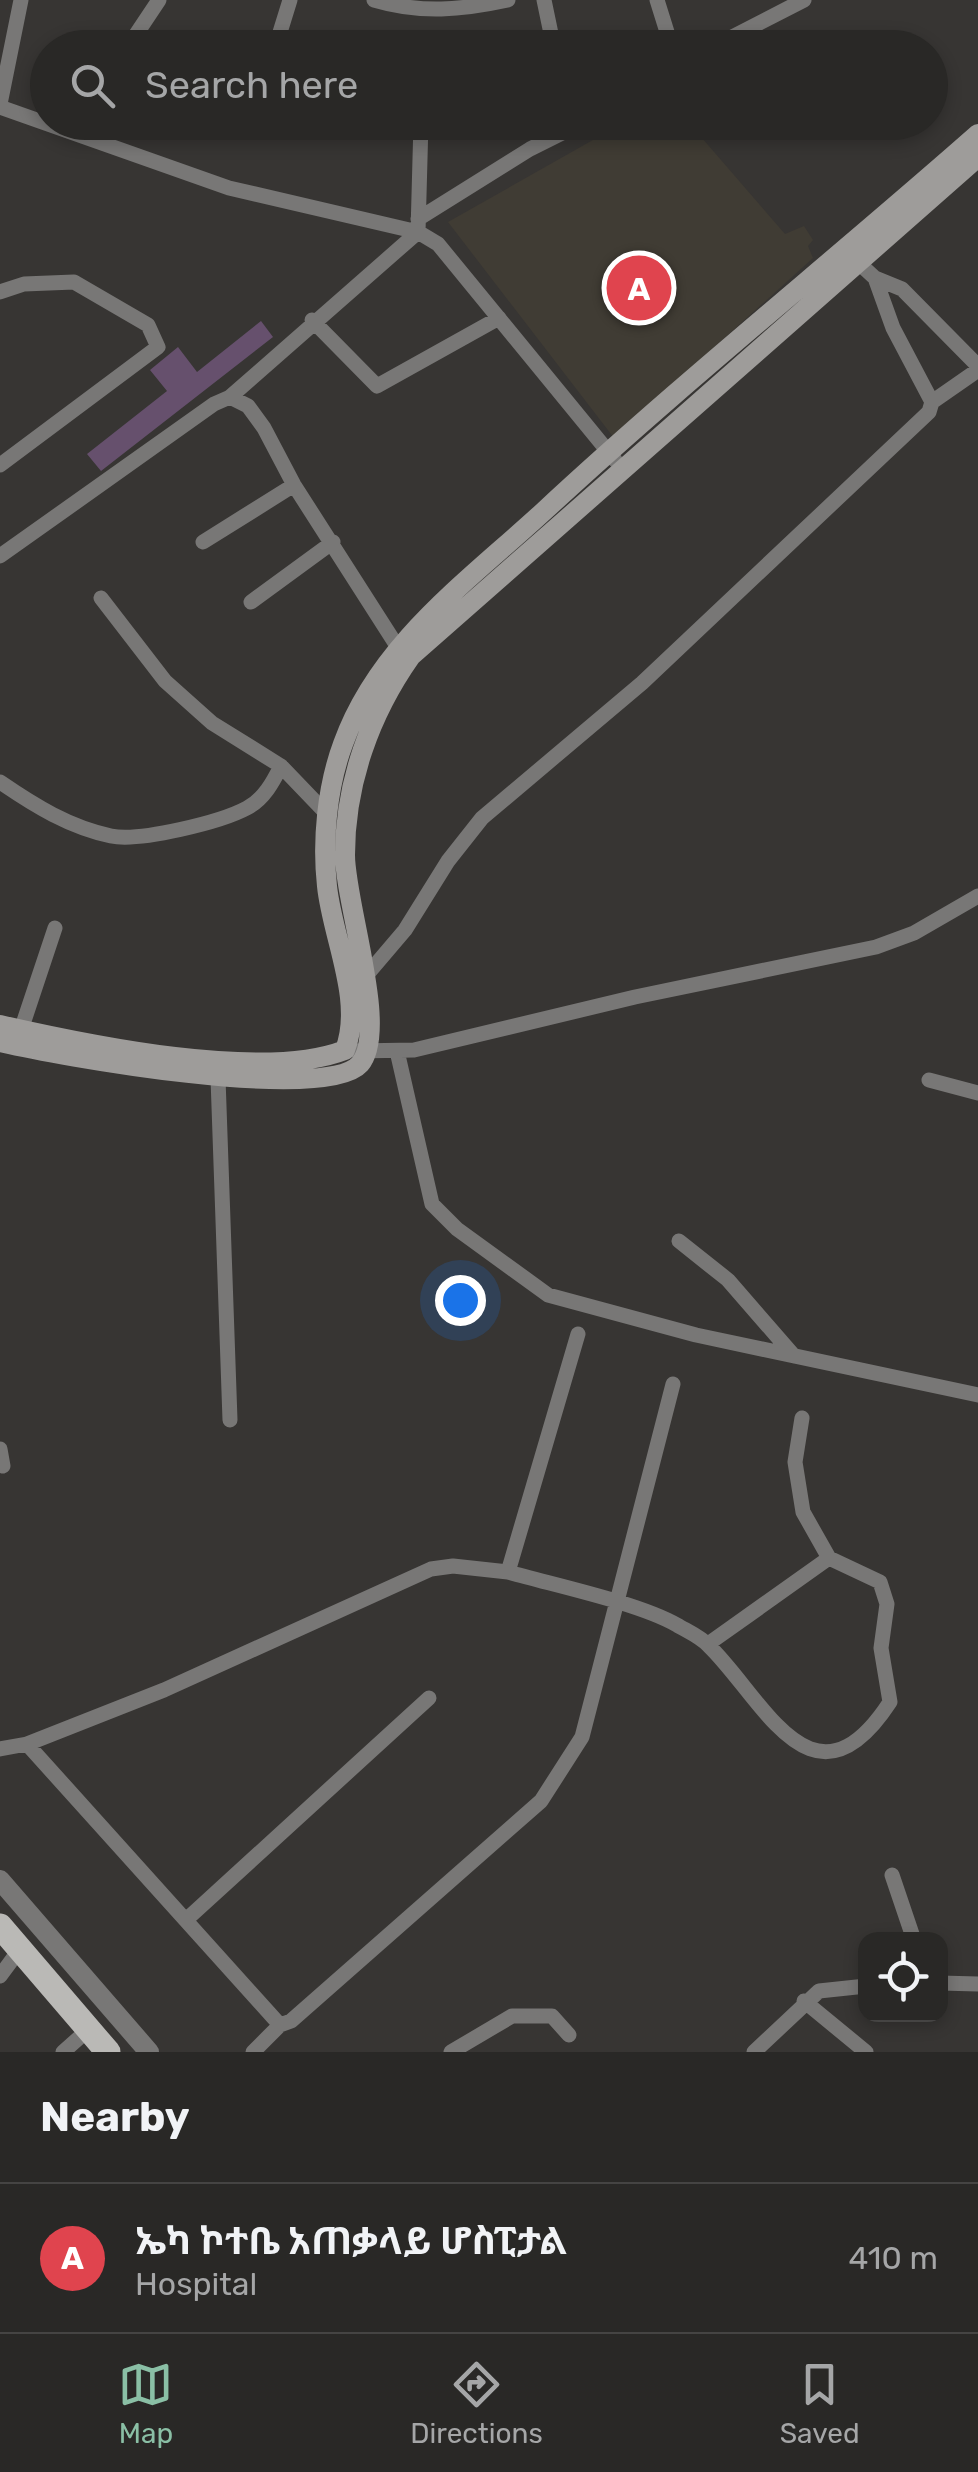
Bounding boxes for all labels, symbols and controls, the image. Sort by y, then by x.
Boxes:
search box [30,30,948,140]
icon: search [65,58,120,113]
text: Search here [145,62,358,108]
pin: A [606,250,672,326]
your location [435,1275,486,1326]
map controls [858,1932,948,2022]
button: locate [858,1932,948,2022]
text: Nearby [40,2092,190,2142]
text: ኤካ ኮተቤ አጠቃላይ ሆስፒታል [135,2218,567,2264]
text: A [61,2239,84,2277]
text: 410 m [848,2239,938,2277]
text: Hospital [135,2265,257,2303]
tab: Map [118,2357,173,2450]
tab: Directions [410,2357,543,2450]
tab: Saved [780,2357,860,2450]

